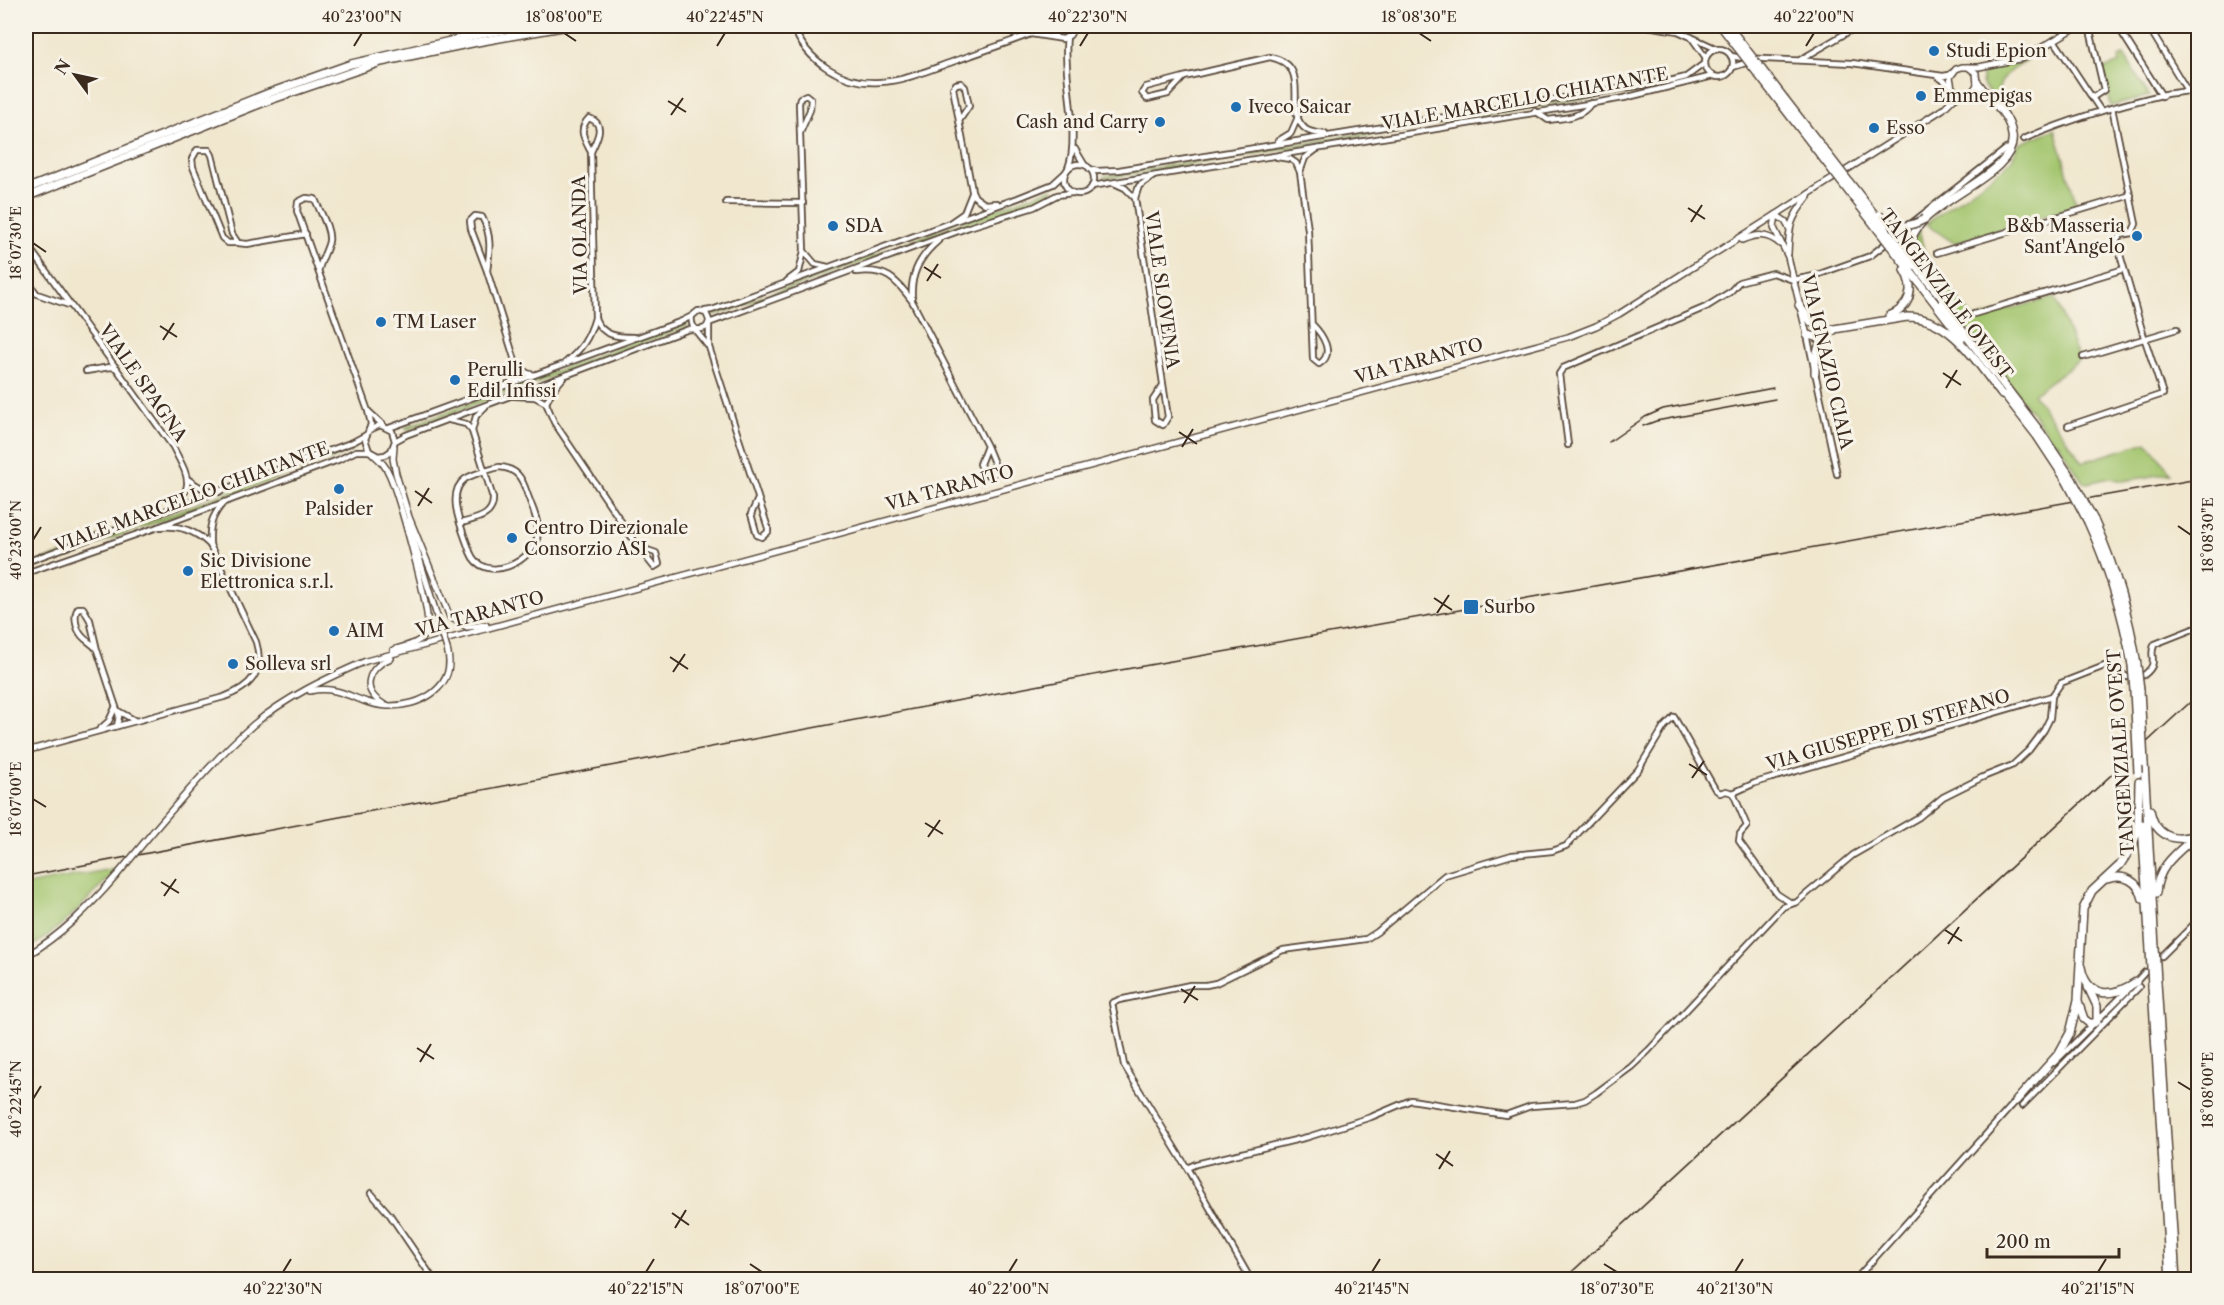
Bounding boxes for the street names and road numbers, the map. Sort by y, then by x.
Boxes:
street label: VIALE MARCELLO CHIATANTE [1379,63,1670,135]
street label: VIA OLANDA [568,174,592,296]
street label: TANGENZIALE OVEST [1875,205,2017,384]
street label: VIALE SLOVENIA [1140,209,1184,371]
street label: VIA IGNAZIO CIAIA [1796,271,1858,452]
street label: VIALE SPAGNA [93,319,192,447]
street label: VIA TARANTO [1351,333,1486,389]
street label: VIALE MARCELLO CHIATANTE [51,437,332,557]
street label: VIA TARANTO [882,460,1017,516]
street label: VIA TARANTO [412,586,547,642]
street label: TANGENZIALE OVEST [2103,647,2139,856]
street label: VIA GIUSEPPE DI STEFANO [1763,685,2012,776]

